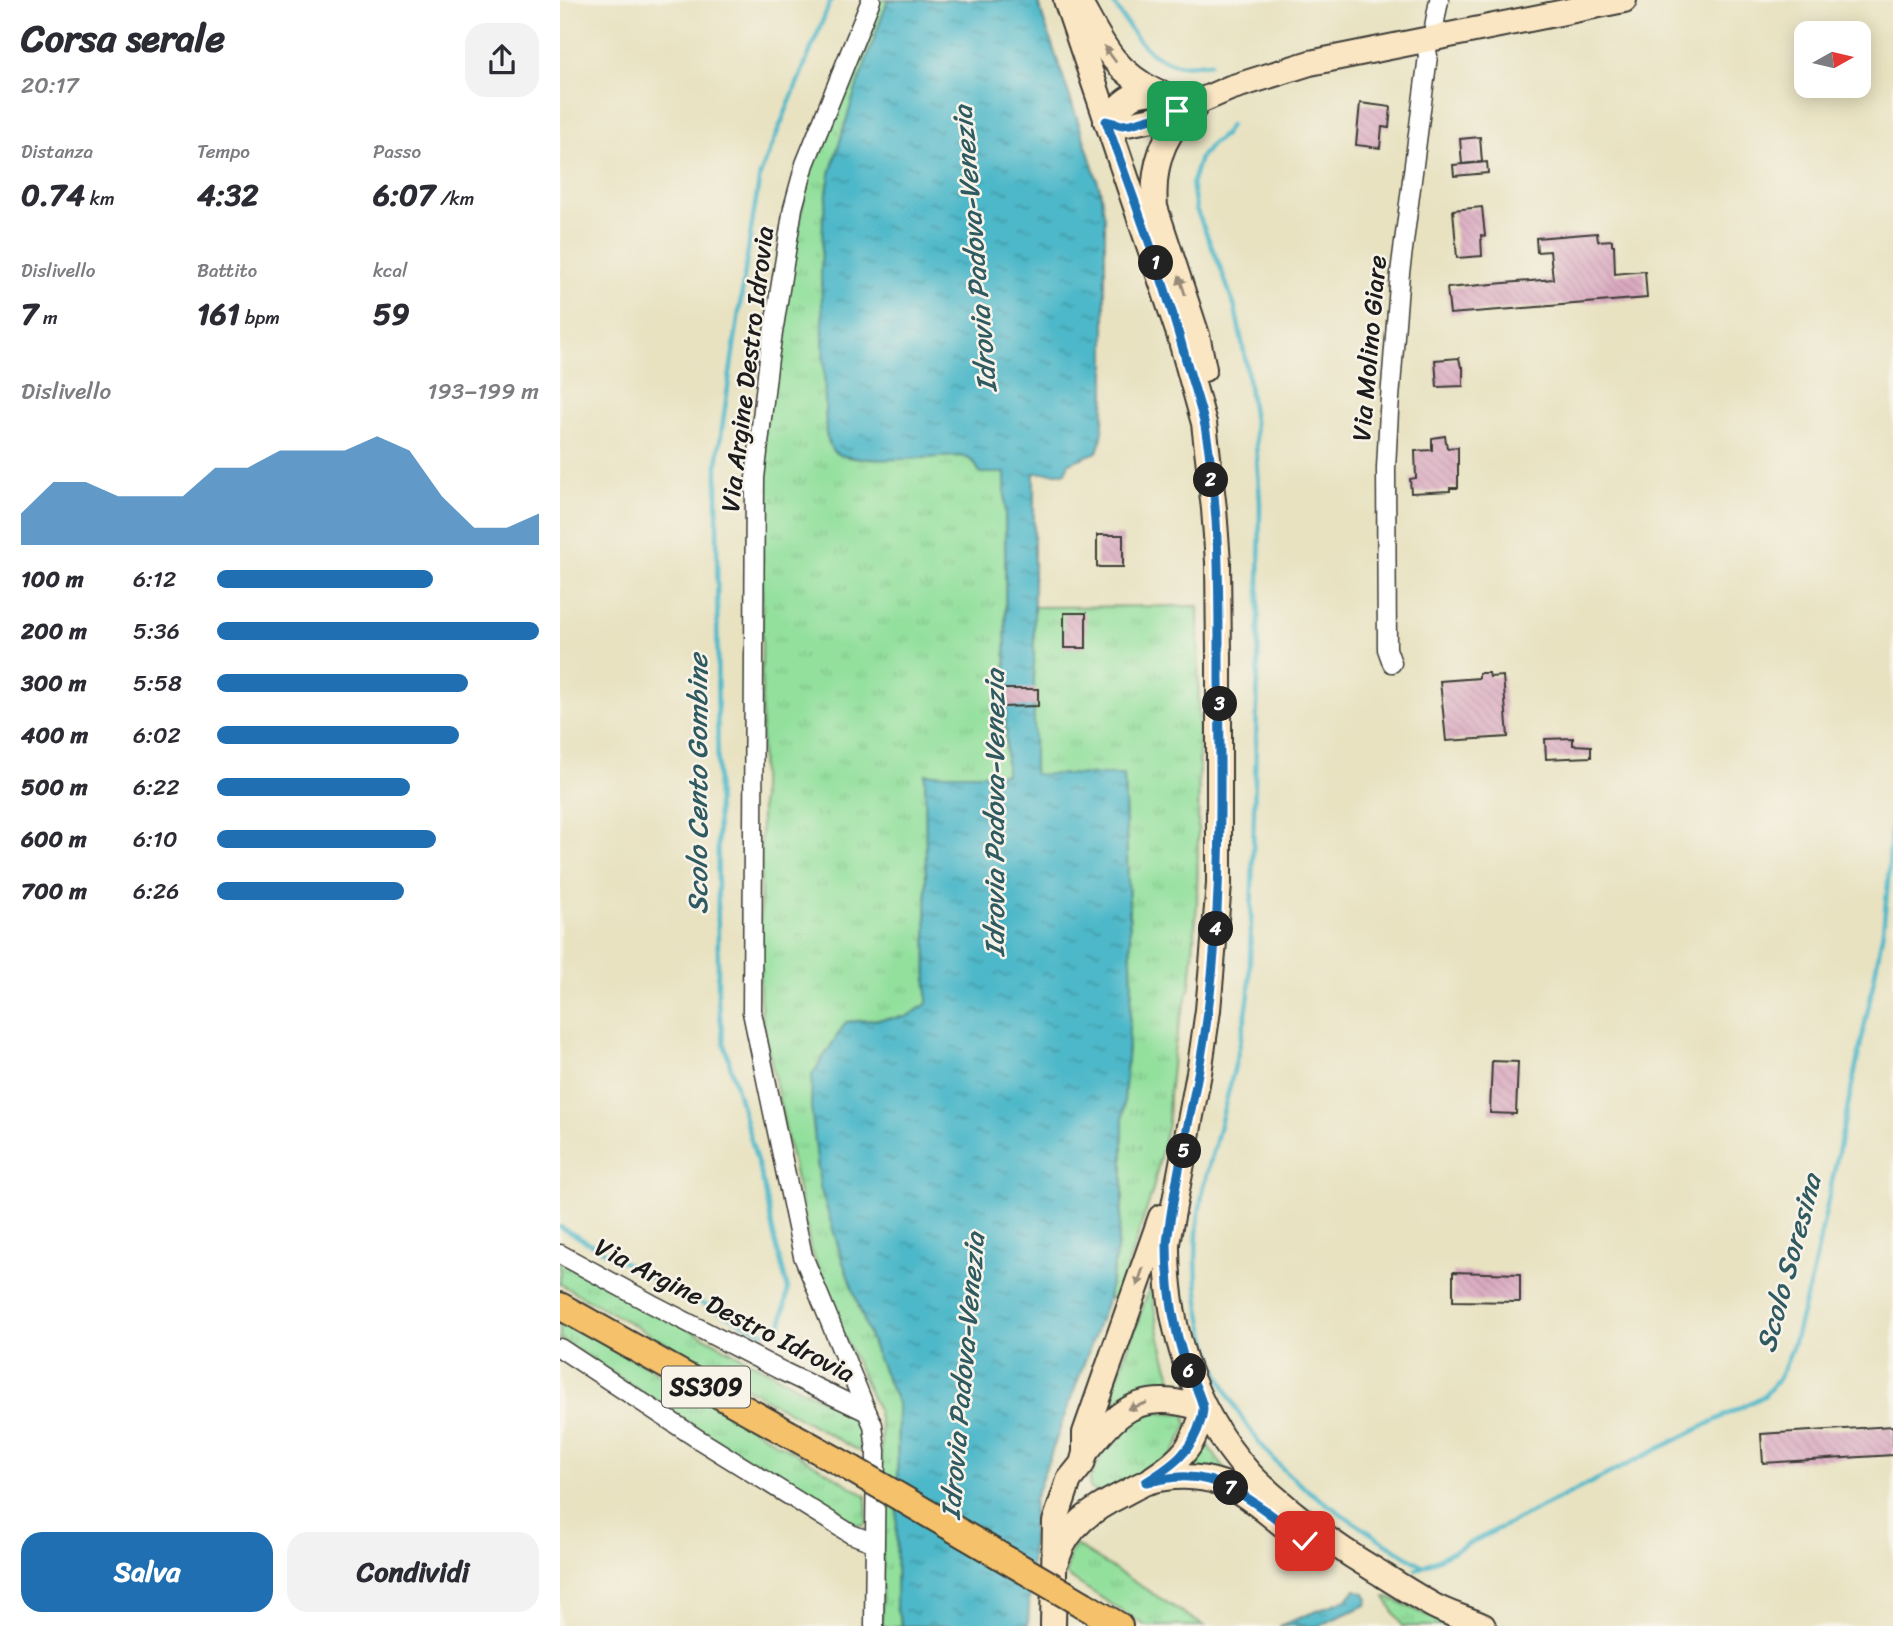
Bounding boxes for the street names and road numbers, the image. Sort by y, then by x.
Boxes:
street label: Via Argine Destro Idrovia [707,224,787,514]
street label: Via Molino Giare [1338,253,1400,443]
street label: Via Argine Destro Idrovia [587,1224,863,1396]
road number: SS309 [662,1366,750,1408]

